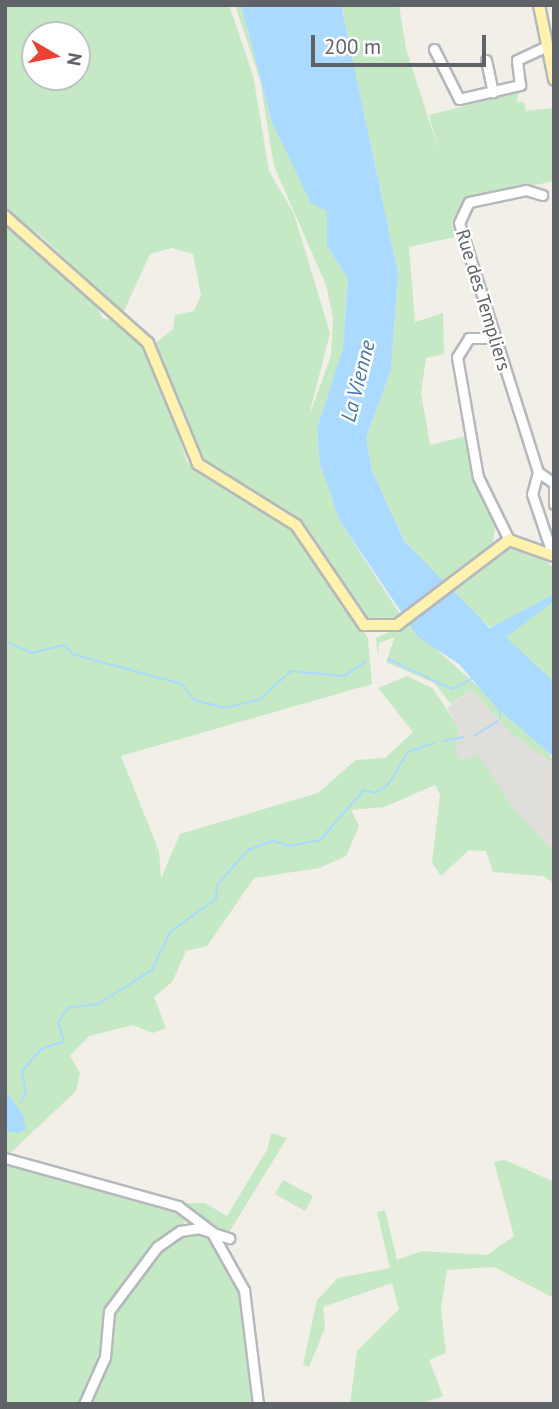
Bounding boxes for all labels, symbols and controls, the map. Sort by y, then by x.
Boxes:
north arrow [21,21,91,91]
scale bar [314,21,489,65]
text: 200 m [324,33,381,60]
text: N [62,51,88,68]
street label: Rue des Templiers [451,226,515,374]
water label: La Vienne [336,337,380,425]

